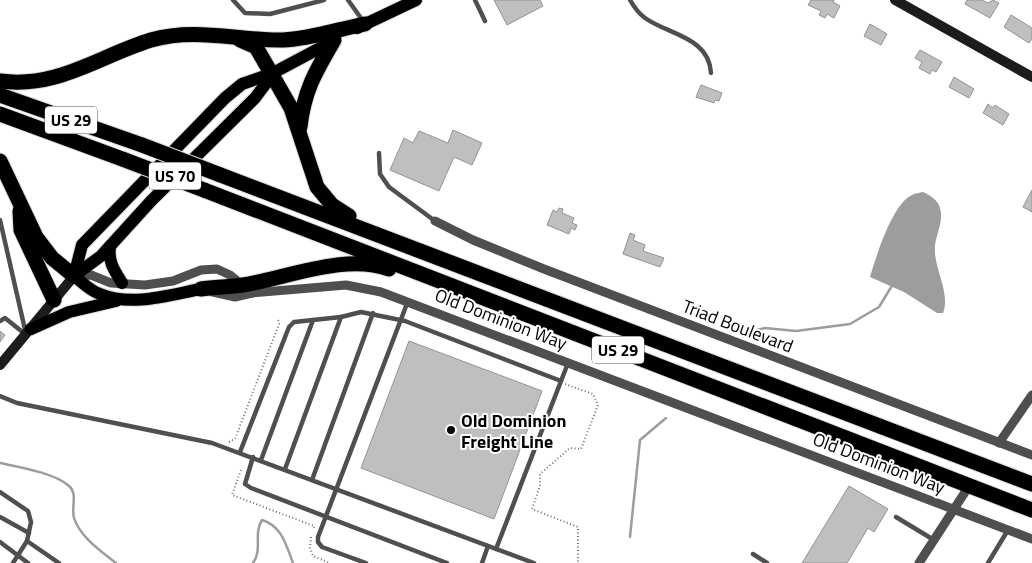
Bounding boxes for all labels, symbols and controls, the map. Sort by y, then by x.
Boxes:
road number: US 29 [45,106,97,134]
road number: US 70 [149,162,201,190]
street label: Old Dominion Way [431,281,571,357]
street label: Triad Boulevard [679,292,797,360]
road number: US 29 [592,336,644,364]
place label: Old Dominion Freight Line [461,407,566,455]
marker: Old Dominion Freight Line [445,424,457,436]
street label: Old Dominion Way [809,425,949,501]

